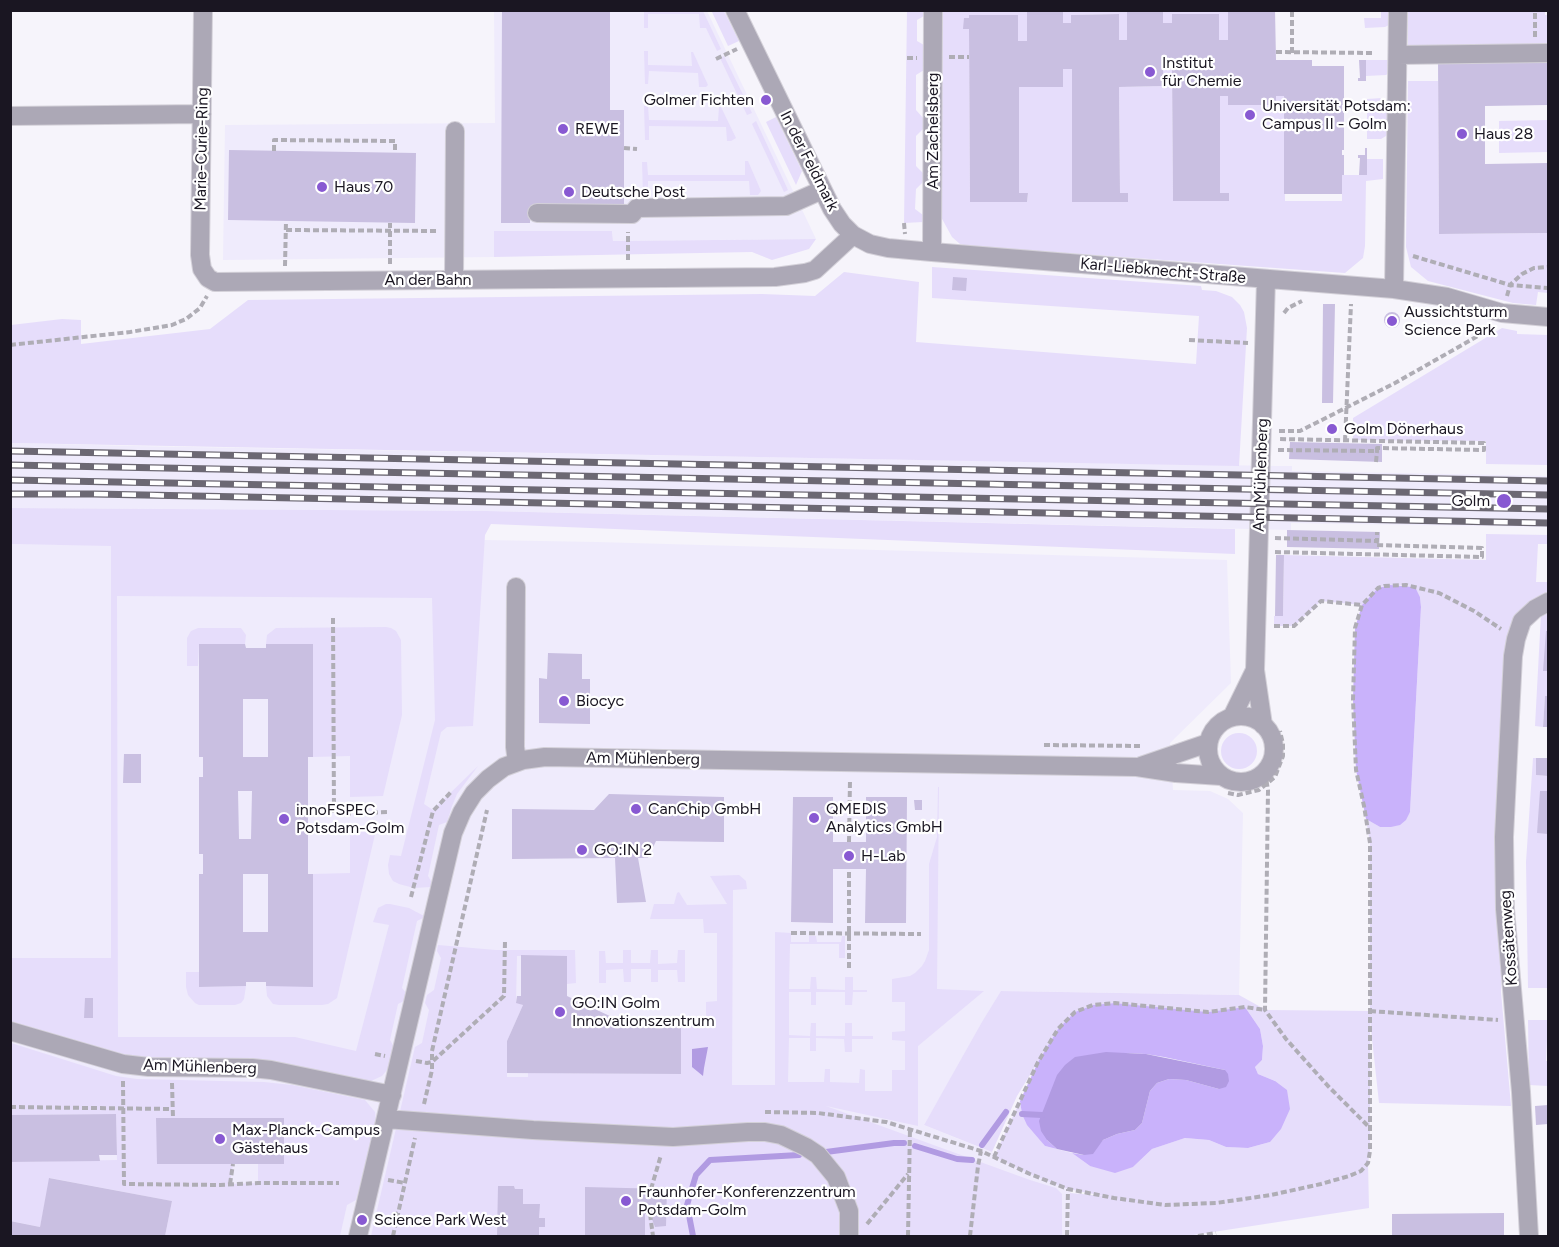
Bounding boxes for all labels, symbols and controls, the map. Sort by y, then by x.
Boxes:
place label: Institut für Chemie [1162,53,1241,91]
marker: Institut für Chemie [1143,65,1157,79]
street label: Am Zachelsberg [923,72,943,190]
street label: Marie-Curie-Ring [191,87,213,211]
place label: Golmer Fichten [644,90,754,110]
marker: Golmer Fichten [759,93,773,107]
place label: Universität Potsdam: Campus II - Golm [1262,96,1411,134]
street label: In der Feldmark [776,108,842,214]
marker: Universität Potsdam: Campus II - Golm [1243,108,1257,122]
place label: REWE [575,119,619,139]
marker: REWE [556,122,570,136]
place label: Haus 28 [1474,124,1533,144]
marker: Haus 28 [1455,127,1469,141]
place label: Haus 70 [334,177,393,197]
marker: Haus 70 [315,180,329,194]
place label: Deutsche Post [581,182,685,202]
marker: Deutsche Post [562,185,576,199]
street label: Karl-Liebknecht-Straße [1079,254,1247,288]
street label: An der Bahn [385,270,471,290]
place label: Aussichtsturm Science Park [1404,302,1507,340]
marker: Aussichtsturm Science Park [1385,314,1399,328]
street label: Am Mühlenberg [1249,418,1273,532]
place label: Golm Dönerhaus [1344,419,1463,439]
marker: Golm Dönerhaus [1325,422,1339,436]
place label: Golm [1451,491,1490,511]
marker: Golm [1495,492,1513,510]
place label: Biocyc [576,691,624,711]
marker: Biocyc [557,694,571,708]
street label: Am Mühlenberg [586,748,700,770]
place label: CanChip GmbH [648,799,761,819]
place label: QMEDIS Analytics GmbH [826,799,943,837]
place label: innoFSPEC Potsdam-Golm [296,800,404,838]
marker: CanChip GmbH [629,802,643,816]
marker: QMEDIS Analytics GmbH [807,811,821,825]
marker: innoFSPEC Potsdam-Golm [277,812,291,826]
place label: GO:IN 2 [594,840,652,860]
marker: GO:IN 2 [575,843,589,857]
place label: H-Lab [861,846,906,866]
marker: H-Lab [842,849,856,863]
street label: Kossätenweg [1496,889,1522,987]
place label: GO:IN Golm Innovationszentrum [572,993,714,1031]
marker: GO:IN Golm Innovationszentrum [553,1005,567,1019]
street label: Am Mühlenberg [143,1055,257,1079]
place label: Max-Planck-Campus Gästehaus [232,1120,380,1158]
marker: Max-Planck-Campus Gästehaus [213,1132,227,1146]
place label: Fraunhofer-Konferenzzentrum Potsdam-Golm [638,1182,856,1220]
marker: Fraunhofer-Konferenzzentrum Potsdam-Golm [619,1194,633,1208]
place label: Science Park West [374,1210,507,1230]
marker: Science Park West [355,1213,369,1227]

